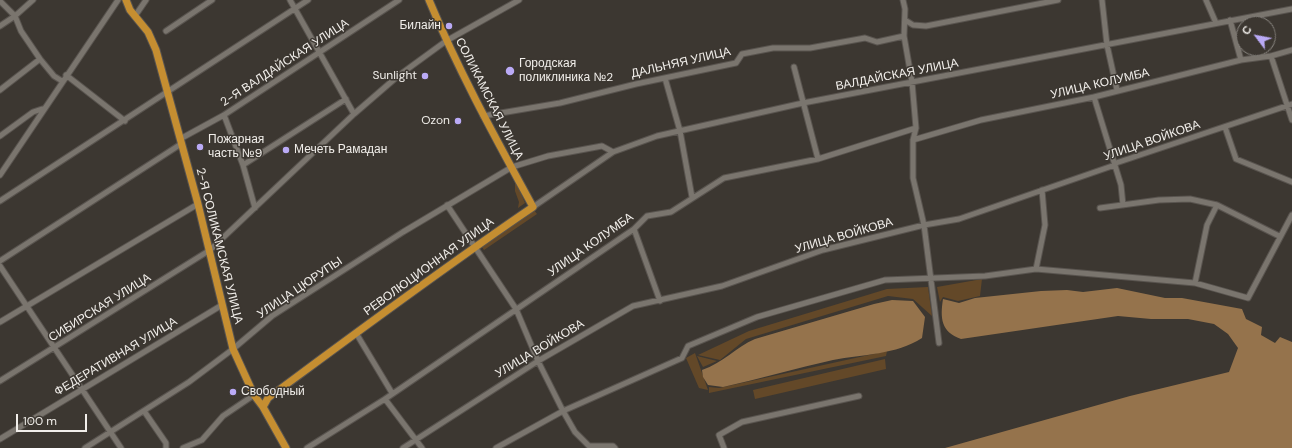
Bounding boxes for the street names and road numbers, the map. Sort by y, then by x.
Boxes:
street label: 2-Я ВАЛДАЙСКАЯ УЛИЦА [218,16,352,110]
street label: СОЛИКАМСКАЯ УЛИЦА [452,35,526,163]
street label: ДАЛЬНЯЯ УЛИЦА [630,45,732,81]
street label: ВАЛДАЙСКАЯ УЛИЦА [834,56,960,94]
street label: УЛИЦА КОЛУМБА [1049,66,1151,102]
street label: УЛИЦА ВОЙКОВА [1102,118,1202,164]
street label: 2-Я СОЛИКАМСКАЯ УЛИЦА [193,166,245,326]
street label: УЛИЦА КОЛУМБА [546,210,636,280]
street label: РЕВОЛЮЦИОННАЯ УЛИЦА [361,215,497,319]
street label: УЛИЦА ВОЙКОВА [793,215,895,257]
street label: УЛИЦА ЦЮРУПЫ [255,254,345,322]
street label: СИБИРСКАЯ УЛИЦА [46,271,154,345]
street label: ФЕДЕРАТИВНАЯ УЛИЦА [52,315,180,399]
street label: УЛИЦА ВОЙКОВА [493,317,587,381]

